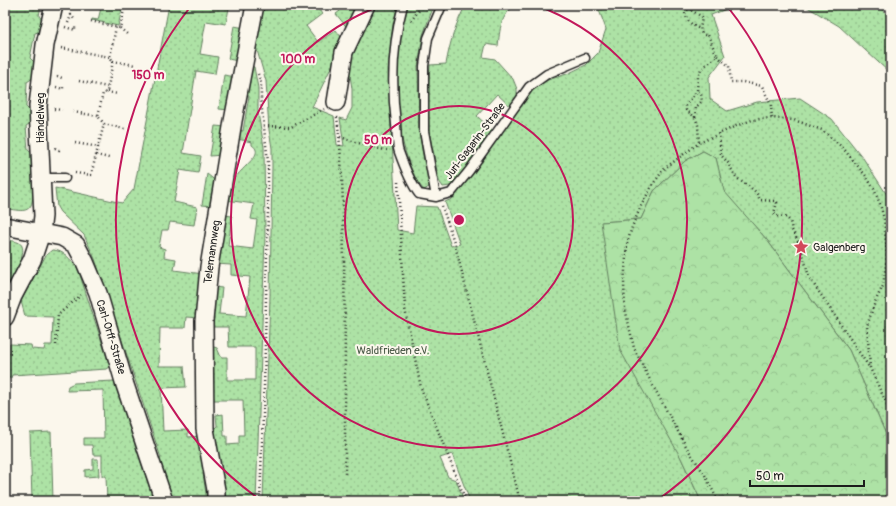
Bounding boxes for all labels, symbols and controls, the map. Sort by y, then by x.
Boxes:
text: 100 m [281,52,316,67]
text: 150 m [132,68,165,83]
street label: Händelweg [34,92,47,143]
street label: Juri-Gagarin-Straße [442,100,508,182]
text: 50 m [364,133,392,148]
centre of rings [452,213,466,227]
street label: Telemannweg [201,219,223,285]
place icon: Galgenberg [792,238,810,256]
place label: Galgenberg [813,241,866,254]
street label: Carl-Orff-Straße [93,298,129,376]
park label: Waldfrieden e.V. [357,344,429,357]
scale bar [750,462,864,488]
text: 50 m [756,469,784,484]

